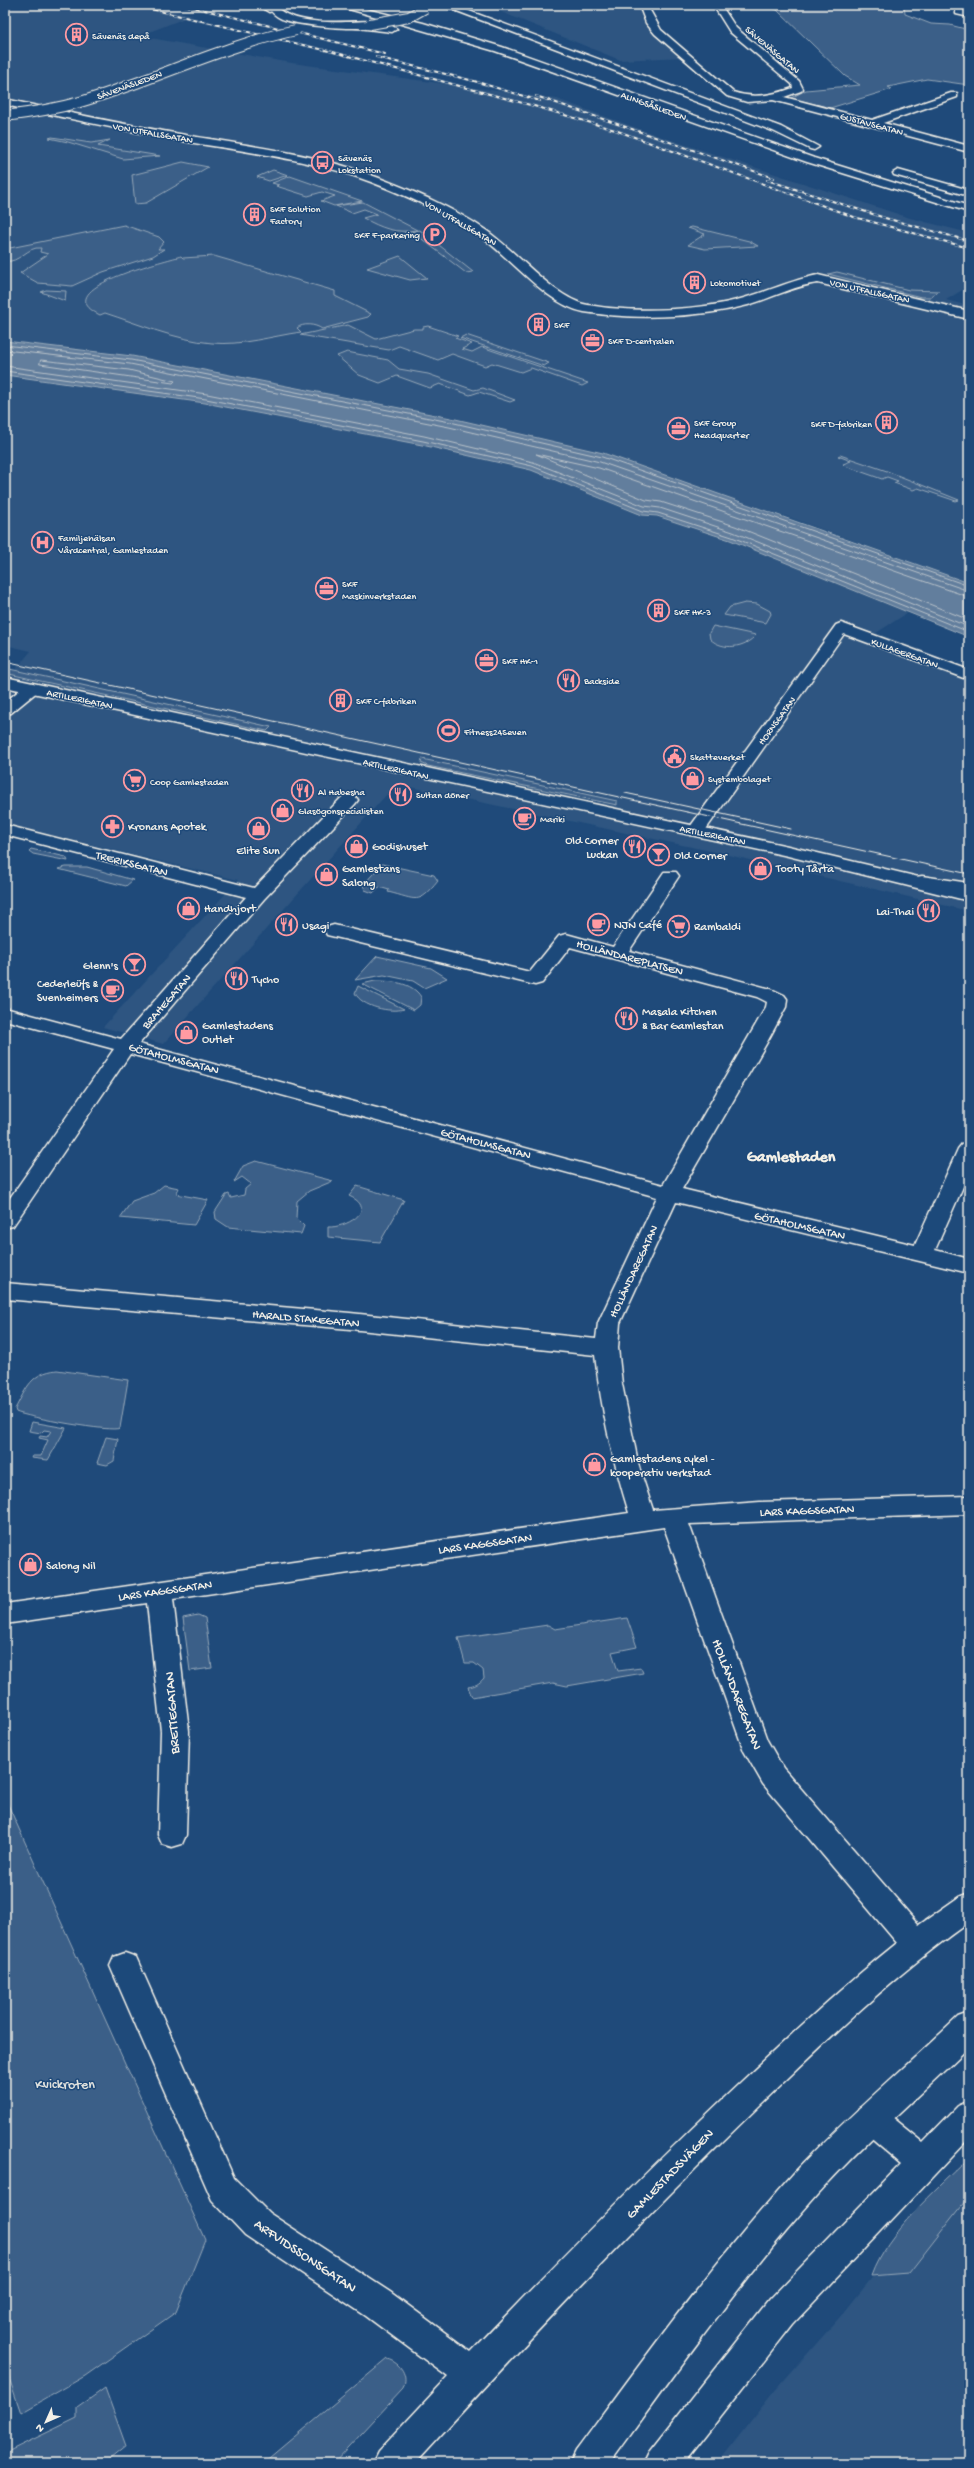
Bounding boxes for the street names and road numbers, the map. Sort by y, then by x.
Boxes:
street label: SÄVENÄSGATAN [742,24,802,77]
street label: SÄVENÄSLEDEN [95,68,164,103]
street label: ALINGSÅSLEDEN [619,89,688,125]
street label: GUSTAVSGATAN [838,111,905,139]
street label: VON UTFALLSGATAN [110,121,194,147]
street label: VON UTFALLSGATAN [421,198,499,250]
street label: VON UTFALLSGATAN [827,277,911,307]
street label: KULLAGERGATAN [869,636,940,672]
street label: ARTILLERIGATAN [46,687,114,713]
street label: HORNSGATAN [756,694,799,748]
street label: ARTILLERIGATAN [362,757,430,783]
street label: ARTILLERIGATAN [679,823,747,849]
street label: TRERIKSGATAN [93,849,169,881]
street label: HOLLÄNDAREPLATSEN [575,938,685,980]
street label: BRAHEGATAN [139,972,195,1033]
street label: GÖTAHOLMSGATAN [127,1041,220,1079]
street label: GÖTAHOLMSGATAN [439,1126,532,1164]
street label: GÖTAHOLMSGATAN [753,1210,847,1244]
street label: HOLLÄNDAREGATAN [607,1223,662,1320]
street label: HARALD STAKEGATAN [251,1308,360,1332]
street label: LARS KAGGSGATAN [759,1503,855,1521]
street label: LARS KAGGSGATAN [437,1531,533,1559]
street label: LARS KAGGSGATAN [117,1578,213,1606]
street label: HOLLÄNDAREGATAN [707,1637,765,1753]
street label: BRETTEGATAN [162,1671,185,1756]
street label: GAMLESTADSVÄGEN [623,2126,718,2223]
street label: ARFVIDSSONSGATAN [250,2216,359,2298]

